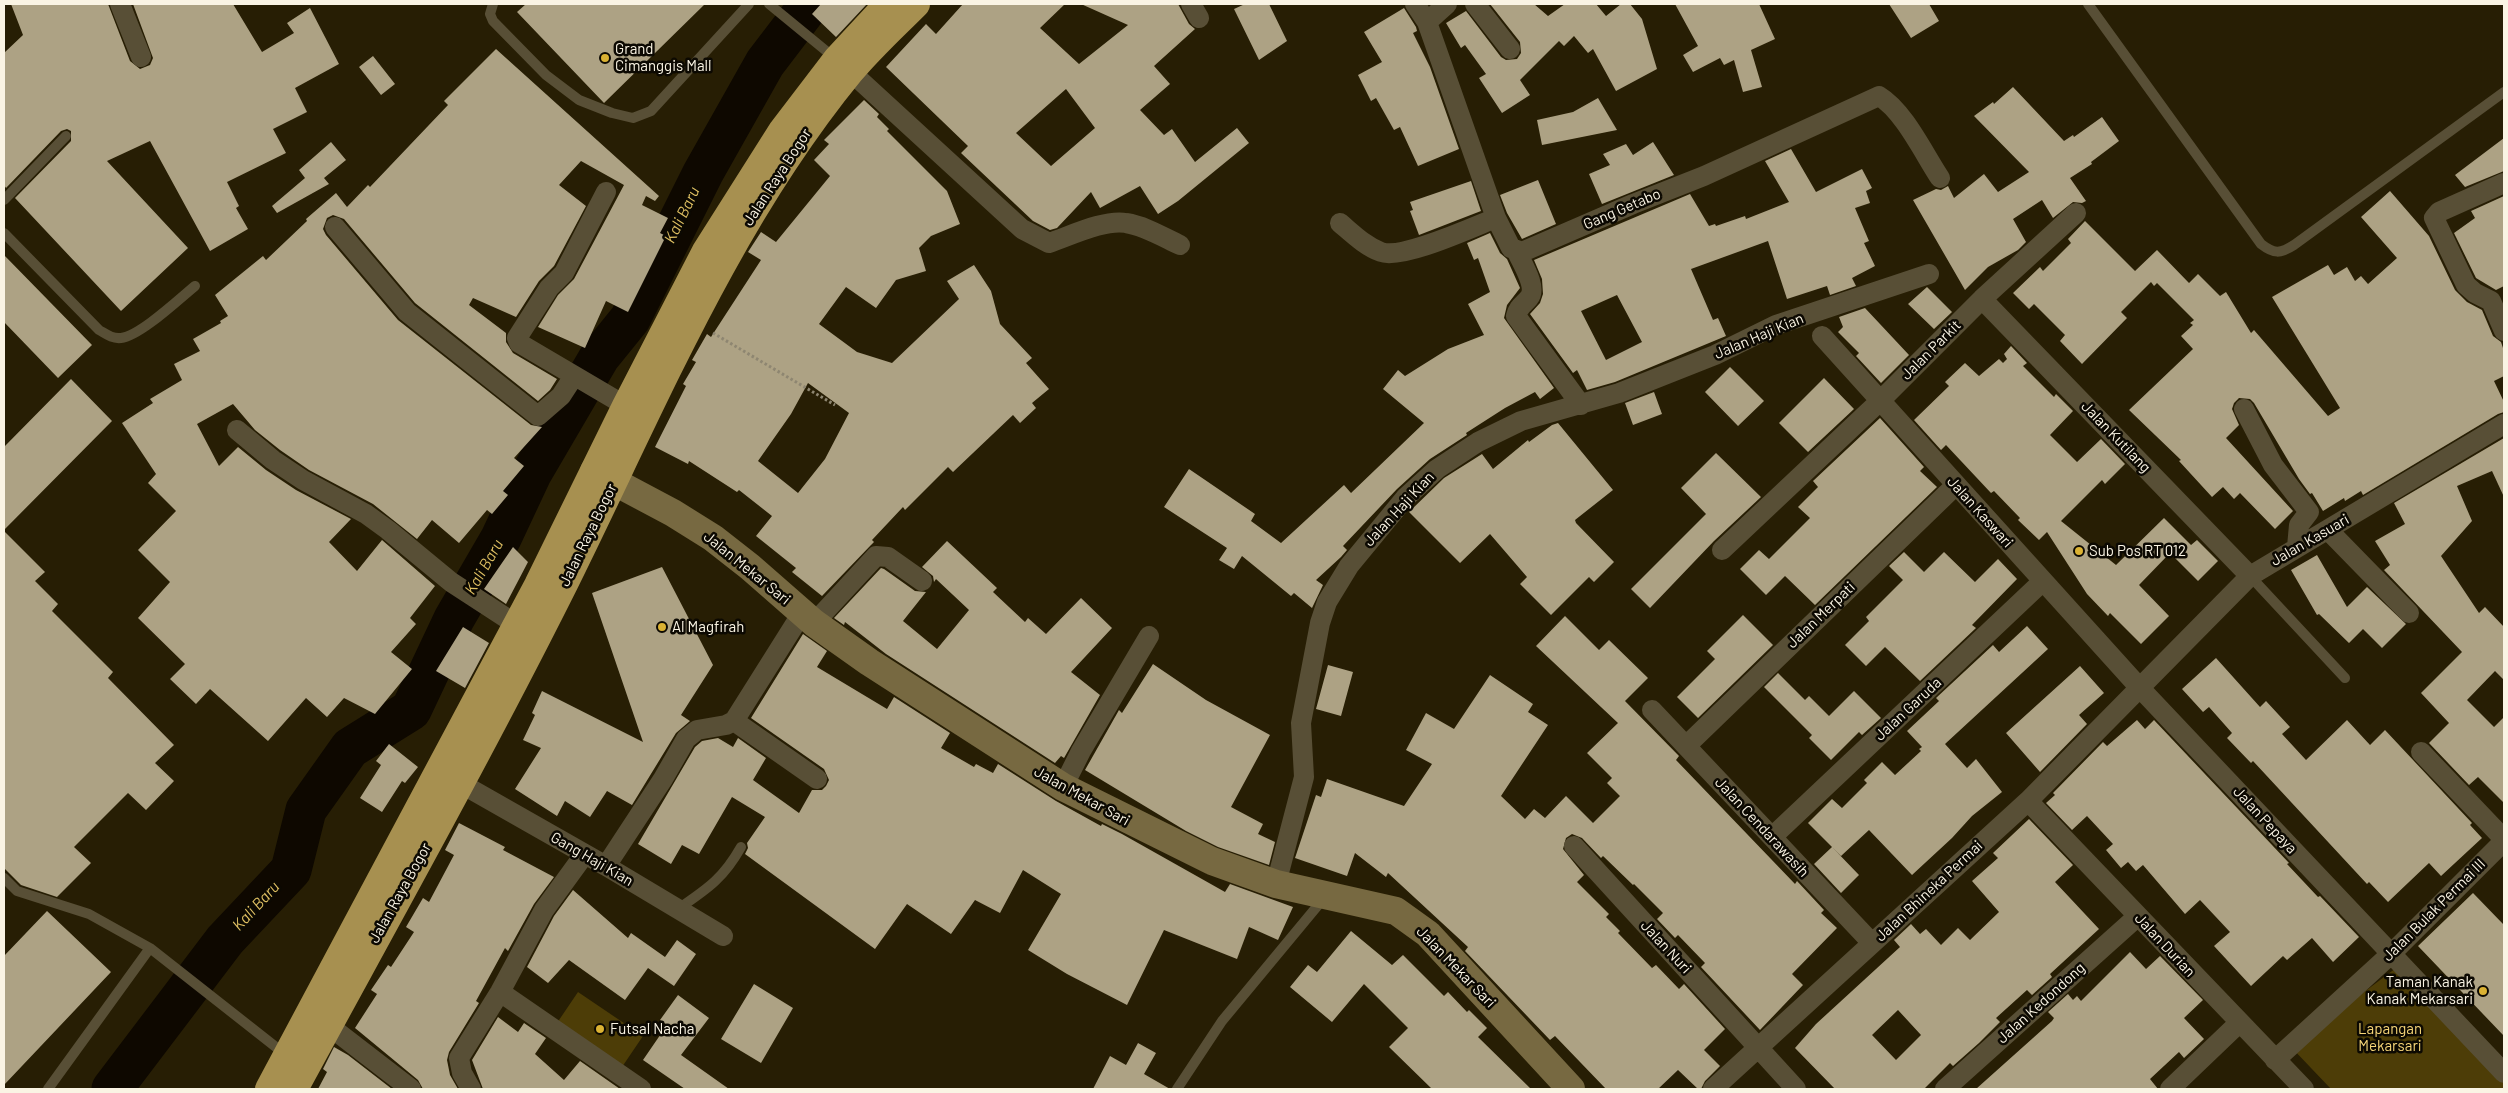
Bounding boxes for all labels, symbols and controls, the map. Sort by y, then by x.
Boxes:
place label: Grand Cimanggis Mall [615,40,711,75]
marker: Grand Cimanggis Mall [599,52,611,64]
street label: Jalan Raya Bogor [739,125,815,229]
water label: Kali Baru [660,184,704,246]
street label: Gang Getabo [1581,185,1663,233]
street label: Jalan Haji Kian [1712,309,1806,363]
street label: Jalan Parkit [1897,316,1965,384]
street label: Jalan Kutilang [2077,398,2155,476]
street label: Jalan Haji Kian [1360,468,1438,550]
street label: Jalan Kaswari [1943,473,2017,551]
street label: Jalan Raya Bogor [555,481,621,589]
street label: Jalan Kasuari [2268,510,2352,570]
street label: Jalan Mekar Sari [700,528,794,608]
water label: Kali Baru [461,536,507,598]
place label: Sub Pos RT 012 [2089,542,2186,560]
marker: Sub Pos RT 012 [2073,545,2085,557]
street label: Jalan Merpati [1783,578,1859,652]
place label: Al Magfirah [672,618,744,636]
marker: Al Magfirah [656,621,668,633]
street label: Jalan Garuda [1871,674,1945,744]
street label: Jalan Mekar Sari [1031,762,1133,830]
street label: Jalan Cendarawasih [1711,773,1813,881]
street label: Jalan Pepaya [2229,783,2301,857]
street label: Gang Haji Kian [547,828,637,890]
street label: Jalan Bhineka Permai [1872,837,1986,945]
street label: Jalan Raya Bogor [365,840,435,946]
street label: Jalan Bulak Permai III [2379,855,2489,965]
water label: Kali Baru [228,877,284,935]
street label: Jalan Durian [2131,909,2199,981]
street label: Jalan Nuri [1637,917,1695,977]
street label: Jalan Mekar Sari [1413,922,1499,1012]
street label: Jalan Kedondong [1993,959,2089,1047]
place label: Taman Kanak Kanak Mekarsari [2367,973,2473,1008]
marker: Taman Kanak Kanak Mekarsari [2477,985,2489,997]
place label: Futsal Nacha [610,1020,694,1038]
park label: Lapangan Mekarsari [2358,1020,2422,1055]
marker: Futsal Nacha [594,1023,606,1035]

